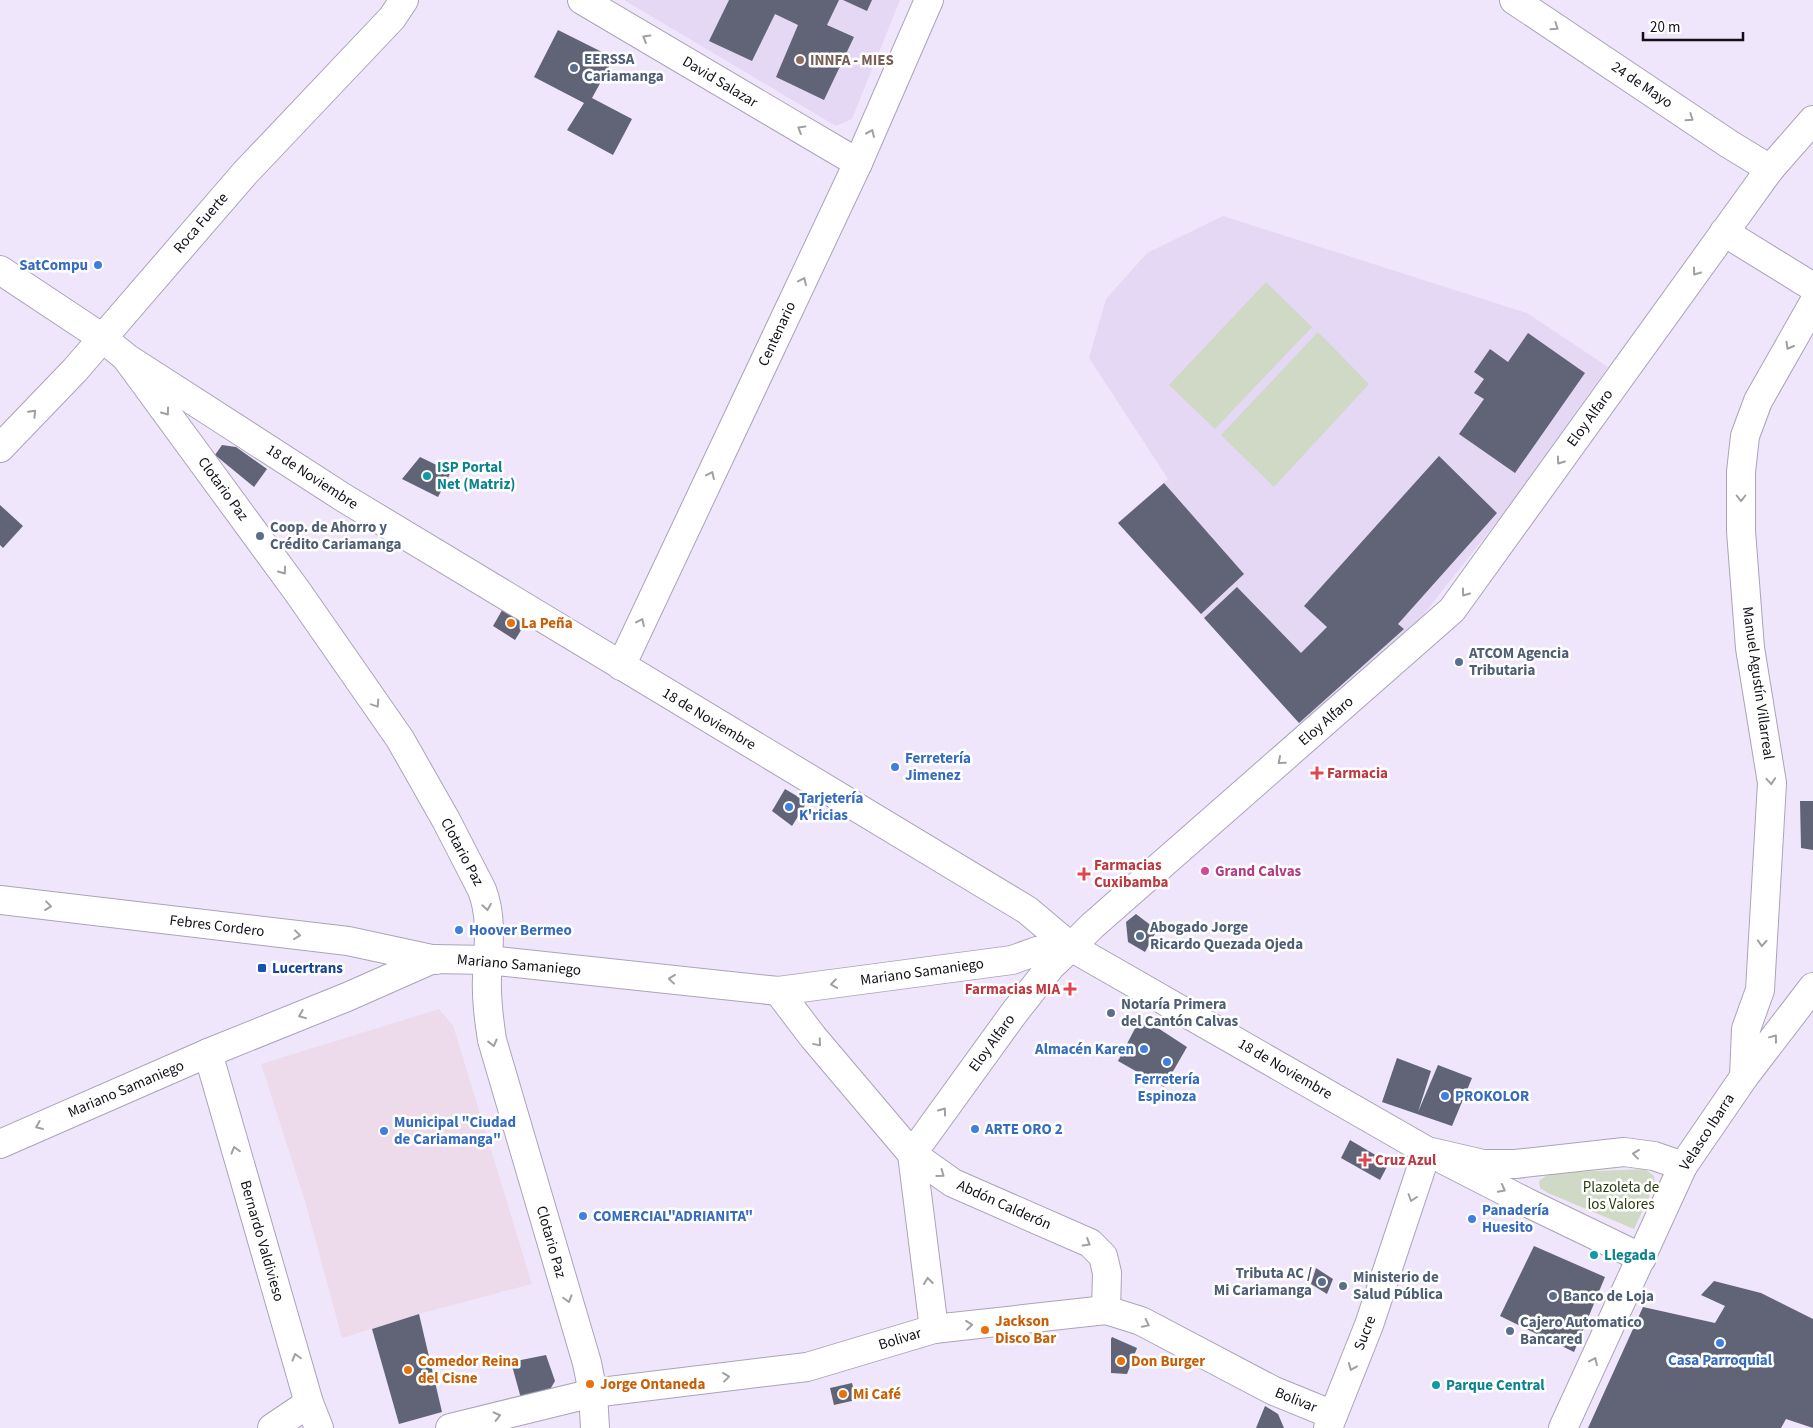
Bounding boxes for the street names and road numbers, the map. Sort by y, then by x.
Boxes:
street label: David Salazar [678,51,762,113]
street label: 24 de Mayo [1607,57,1677,113]
street label: Roca Fuerte [169,188,233,258]
street label: Centenario [753,298,801,370]
street label: Eloy Alfaro [1562,385,1618,451]
street label: 18 de Noviembre [262,439,362,515]
street label: Clotario Paz [193,453,253,525]
street label: Manuel Agustín Villarreal [1737,605,1779,761]
street label: 18 de Noviembre [658,683,760,755]
street label: Eloy Alfaro [1294,691,1358,751]
street label: Clotario Paz [435,814,489,890]
street label: Febres Cordero [168,910,266,942]
street label: Mariano Samaniego [456,949,582,981]
street label: Mariano Samaniego [859,953,985,991]
street label: Eloy Alfaro [964,1010,1020,1076]
street label: 18 de Noviembre [1234,1033,1336,1105]
street label: Mariano Samaniego [65,1055,187,1123]
street label: Velasco Ibarra [1674,1090,1740,1174]
street label: Abdón Calderón [953,1175,1055,1235]
street label: Bernardo Valdivieso [235,1178,289,1304]
street label: Clotario Paz [531,1203,571,1281]
street label: Sucre [1349,1313,1381,1353]
street label: Bolivar [876,1322,925,1355]
street label: Bolivar [1272,1382,1321,1418]

